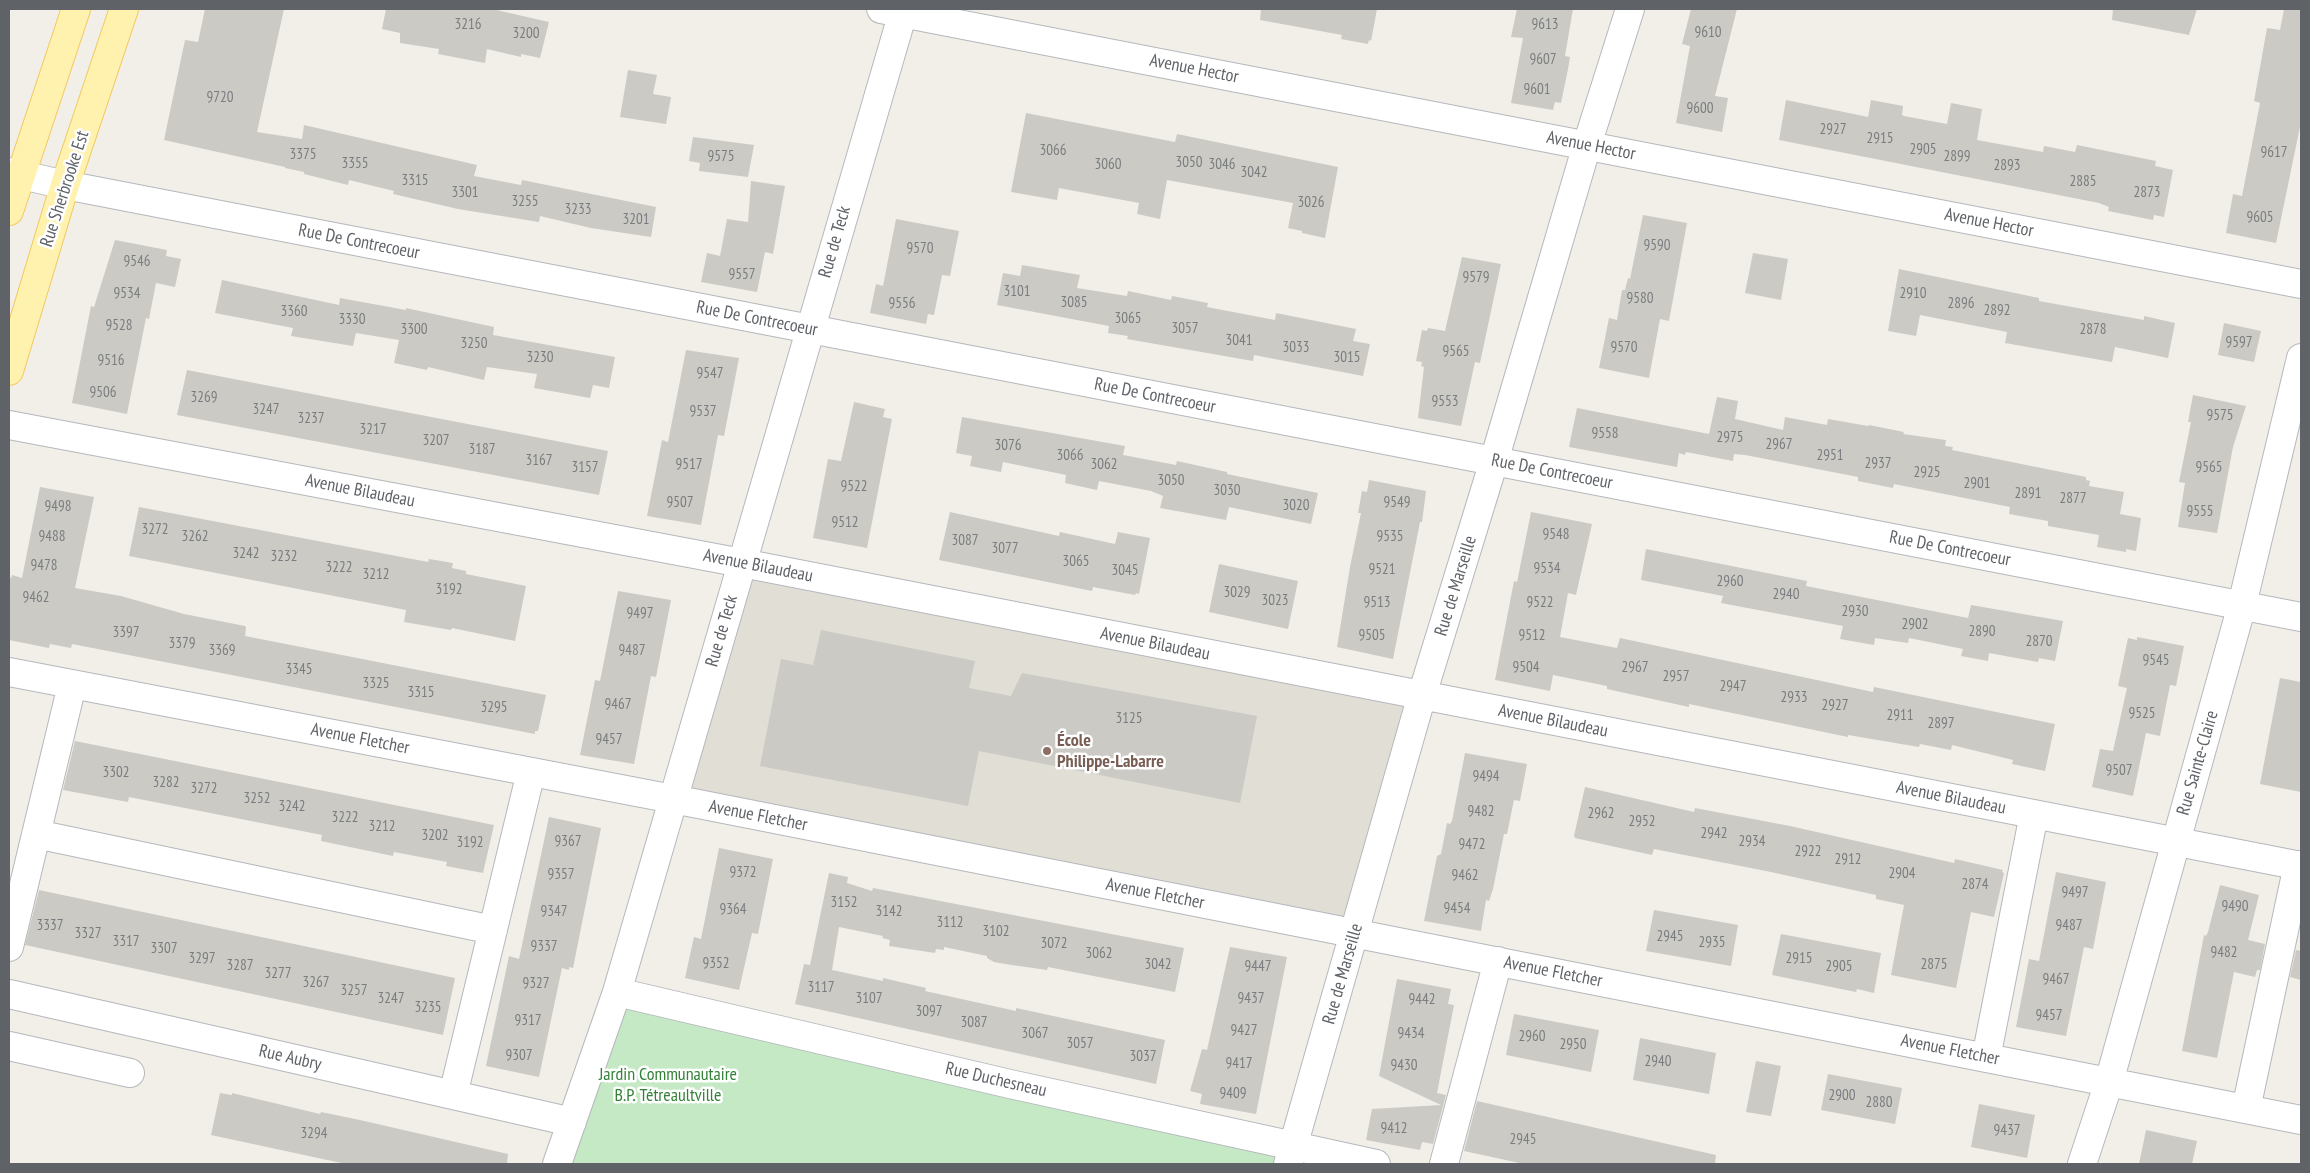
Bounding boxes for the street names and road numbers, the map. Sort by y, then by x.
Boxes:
street label: Avenue Hector [1148,50,1240,88]
street label: Avenue Hector [1545,127,1637,165]
street label: Rue Sherbrooke Est [36,128,94,250]
street label: Rue de Teck [814,204,856,280]
street label: Avenue Hector [1943,204,2035,242]
street label: Rue De Contrecoeur [297,220,421,264]
street label: Rue De Contrecoeur [695,297,819,341]
street label: Rue De Contrecoeur [1093,374,1217,418]
street label: Rue De Contrecoeur [1490,450,1614,494]
street label: Avenue Bilaudeau [303,470,417,512]
street label: Rue De Contrecoeur [1888,527,2012,571]
street label: Rue de Marseille [1431,533,1481,639]
street label: Avenue Bilaudeau [701,545,815,587]
street label: Rue de Teck [701,593,743,669]
street label: Avenue Bilaudeau [1098,623,1212,665]
street label: Avenue Bilaudeau [1496,700,1610,742]
street label: Rue Sainte-Claire [2173,708,2223,818]
street label: Avenue Fletcher [309,719,411,759]
street label: Avenue Bilaudeau [1894,777,2008,819]
street label: Avenue Fletcher [707,796,809,836]
street label: Avenue Fletcher [1104,874,1206,914]
street label: Rue de Marseille [1318,921,1368,1027]
street label: Avenue Fletcher [1502,952,1604,992]
street label: Avenue Fletcher [1899,1030,2001,1070]
street label: Rue Aubry [257,1040,323,1076]
street label: Rue Duchesneau [943,1058,1049,1102]

